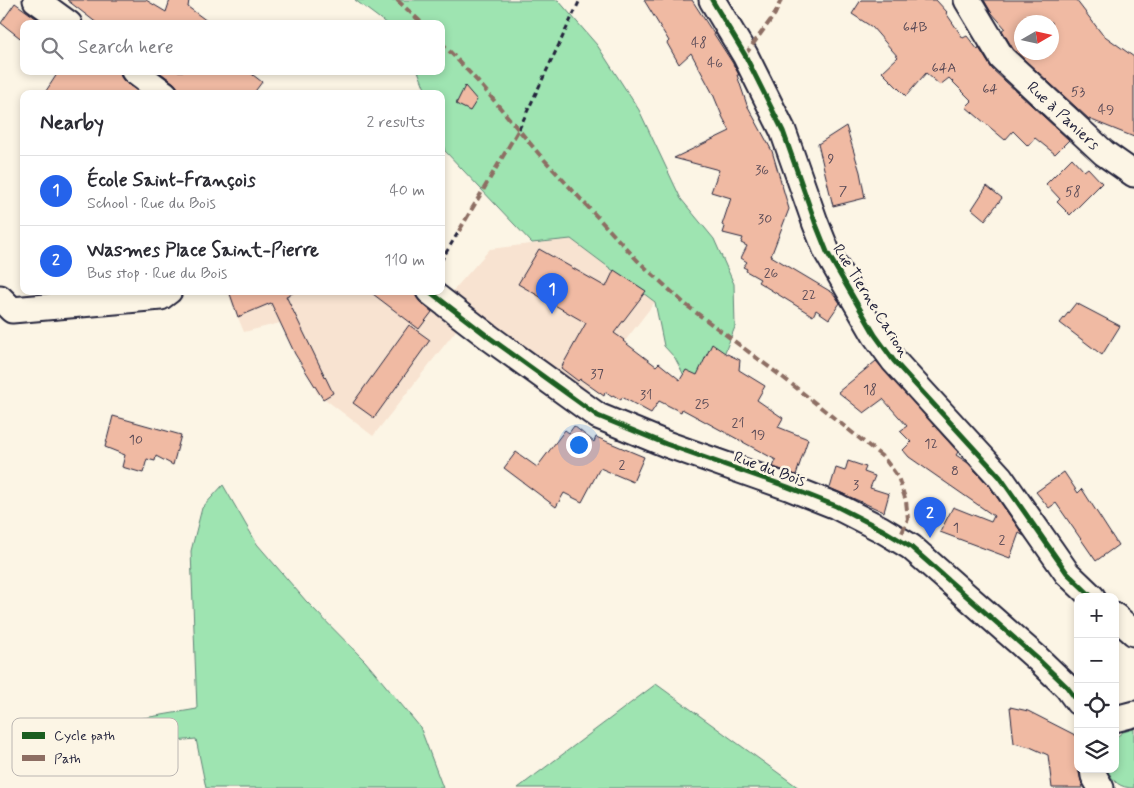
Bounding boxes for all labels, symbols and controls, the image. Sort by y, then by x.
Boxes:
north arrow [1014,15,1059,60]
house number: 64B [903,18,927,36]
search box [20,20,445,75]
icon: search [38,34,66,62]
house number: 48 [691,34,707,52]
text: Search here [78,35,174,60]
house number: 46 [707,54,723,72]
house number: 64A [932,59,956,77]
street label: Rue à Paniers [1022,77,1104,155]
house number: 64 [982,80,998,98]
house number: 53 [1071,83,1085,101]
house number: 49 [1098,101,1114,119]
text: Nearby [40,109,104,137]
text: 2 results [367,112,425,133]
house number: 9 [828,150,835,168]
house number: 36 [755,161,769,179]
text: École Saint-François [87,168,256,193]
text: 1 [52,180,60,201]
text: 40 m [389,180,425,201]
house number: 7 [839,182,848,200]
house number: 58 [1065,183,1081,201]
text: School · Rue du Bois [87,193,216,214]
house number: 30 [758,210,772,228]
text: Wasmes Place Saint-Pierre [87,238,319,263]
street label: Rue Tierne Carion [828,240,914,362]
text: 2 [52,250,60,271]
text: 110 m [384,250,425,271]
text: Bus stop · Rue du Bois [87,263,227,284]
house number: 26 [764,264,779,282]
pin: 1 [536,273,568,314]
house number: 22 [802,286,816,304]
house number: 37 [590,365,604,383]
house number: 18 [863,381,877,399]
house number: 31 [640,386,652,404]
house number: 25 [695,395,709,413]
house number: 21 [732,414,744,432]
house number: 19 [751,426,765,444]
house number: 10 [129,431,143,449]
your location [566,432,592,458]
house number: 12 [924,435,938,453]
street label: Rue du Bois [731,447,808,492]
house number: 2 [619,456,626,474]
house number: 8 [951,462,959,480]
house number: 3 [853,476,859,494]
pin: 2 [914,497,946,538]
house number: 1 [953,519,959,537]
house number: 2 [999,531,1006,549]
map controls [1074,593,1119,773]
button: + [1074,593,1119,638]
button: − [1074,638,1119,683]
button: locate [1074,683,1119,728]
legend [12,718,178,776]
text: Cycle path [54,727,115,745]
button: layers [1074,728,1119,773]
text: Path [54,750,81,768]

